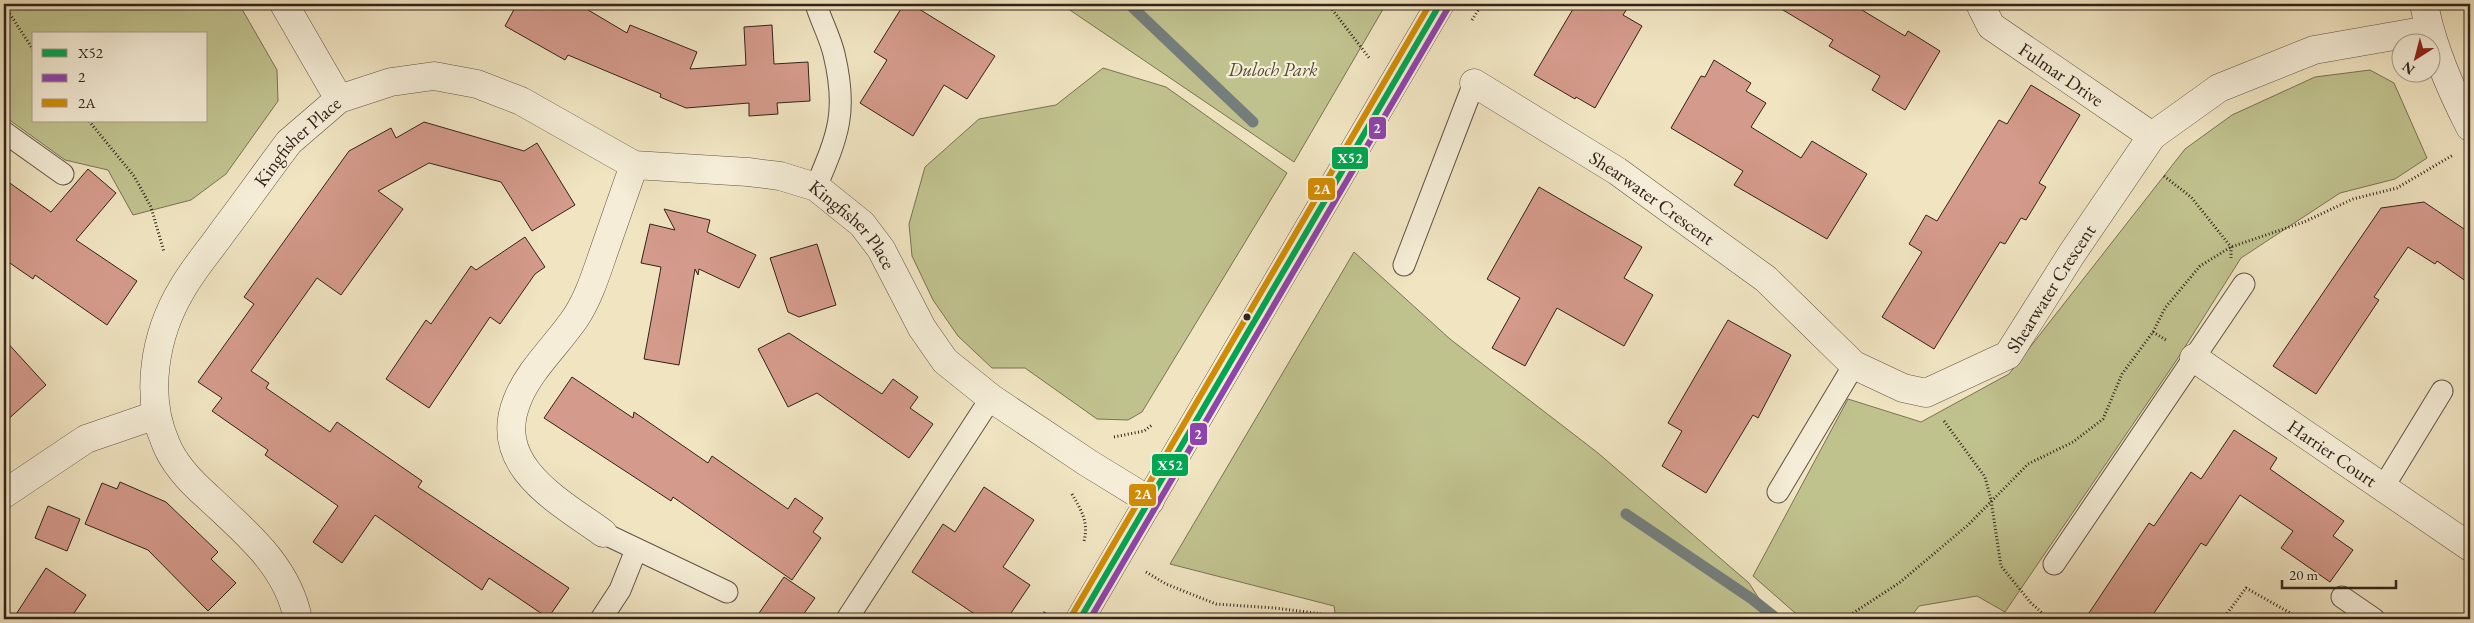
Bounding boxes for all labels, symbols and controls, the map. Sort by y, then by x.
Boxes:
legend [32,32,208,122]
north arrow [2392,32,2442,82]
street label: Fulmar Drive [2014,37,2109,112]
text: X52 [77,43,104,62]
park label: Duloch Park [1227,57,1318,82]
text: N [2398,58,2418,79]
text: 2 [78,67,86,86]
street label: Kingfisher Place [248,91,346,192]
text: 2A [78,93,96,112]
line badge: 2 [1368,116,1387,140]
text: 2 [1373,119,1381,137]
street label: Shearwater Crescent [1585,145,1720,251]
line badge: X52 [1331,146,1369,170]
text: X52 [1336,149,1363,167]
street label: Kingfisher Place [804,174,901,274]
line badge: 2A [1307,177,1336,201]
text: 2A [1313,180,1332,198]
street label: Shearwater Crescent [2000,219,2101,358]
unlabelled marker [1242,312,1252,322]
street label: Harrier Court [2283,414,2382,493]
line badge: 2 [1189,422,1208,446]
text: 2 [1194,425,1202,443]
line badge: X52 [1151,453,1189,477]
text: X52 [1156,456,1183,474]
line badge: 2A [1128,483,1157,507]
text: 2A [1134,485,1153,503]
scale bar [2282,558,2395,590]
text: 20 m [2289,565,2318,584]

